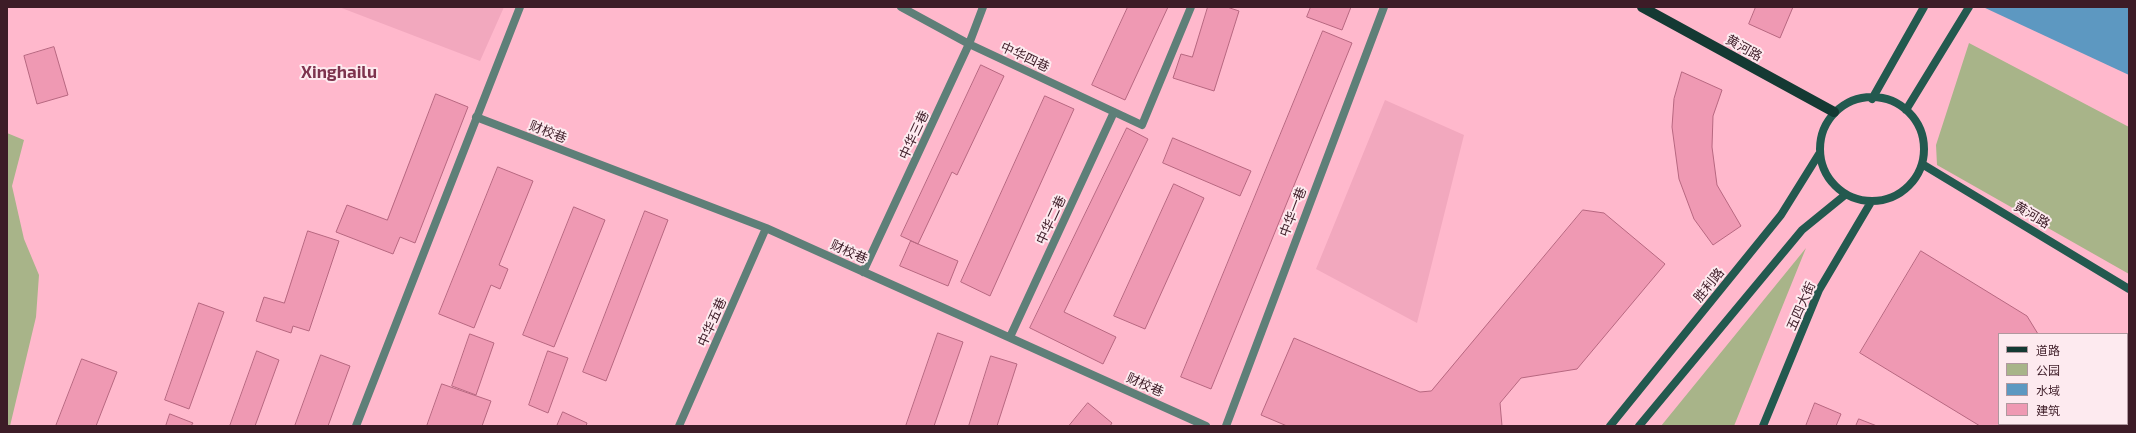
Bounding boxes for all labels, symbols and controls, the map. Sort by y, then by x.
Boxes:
street label: 黄河路 [1723,32,1765,64]
street label: 中华四巷 [998,39,1052,75]
district label: Xinghailu [301,62,377,82]
street label: 中华三巷 [896,108,932,162]
street label: 财校巷 [527,118,569,146]
street label: 中华一巷 [1276,185,1310,239]
street label: 中华二巷 [1033,193,1069,247]
street label: 黄河路 [2011,198,2053,232]
street label: 财校巷 [828,237,870,267]
street label: 胜利路 [1691,265,1727,305]
street label: 五四大街 [1783,279,1819,333]
street label: 中华五巷 [694,295,730,349]
legend [1998,333,2128,425]
text: 道路 [2036,343,2060,357]
text: 公园 [2036,363,2060,377]
street label: 财校巷 [1124,370,1166,400]
text: 水域 [2036,383,2060,397]
text: 建筑 [2036,403,2060,417]

